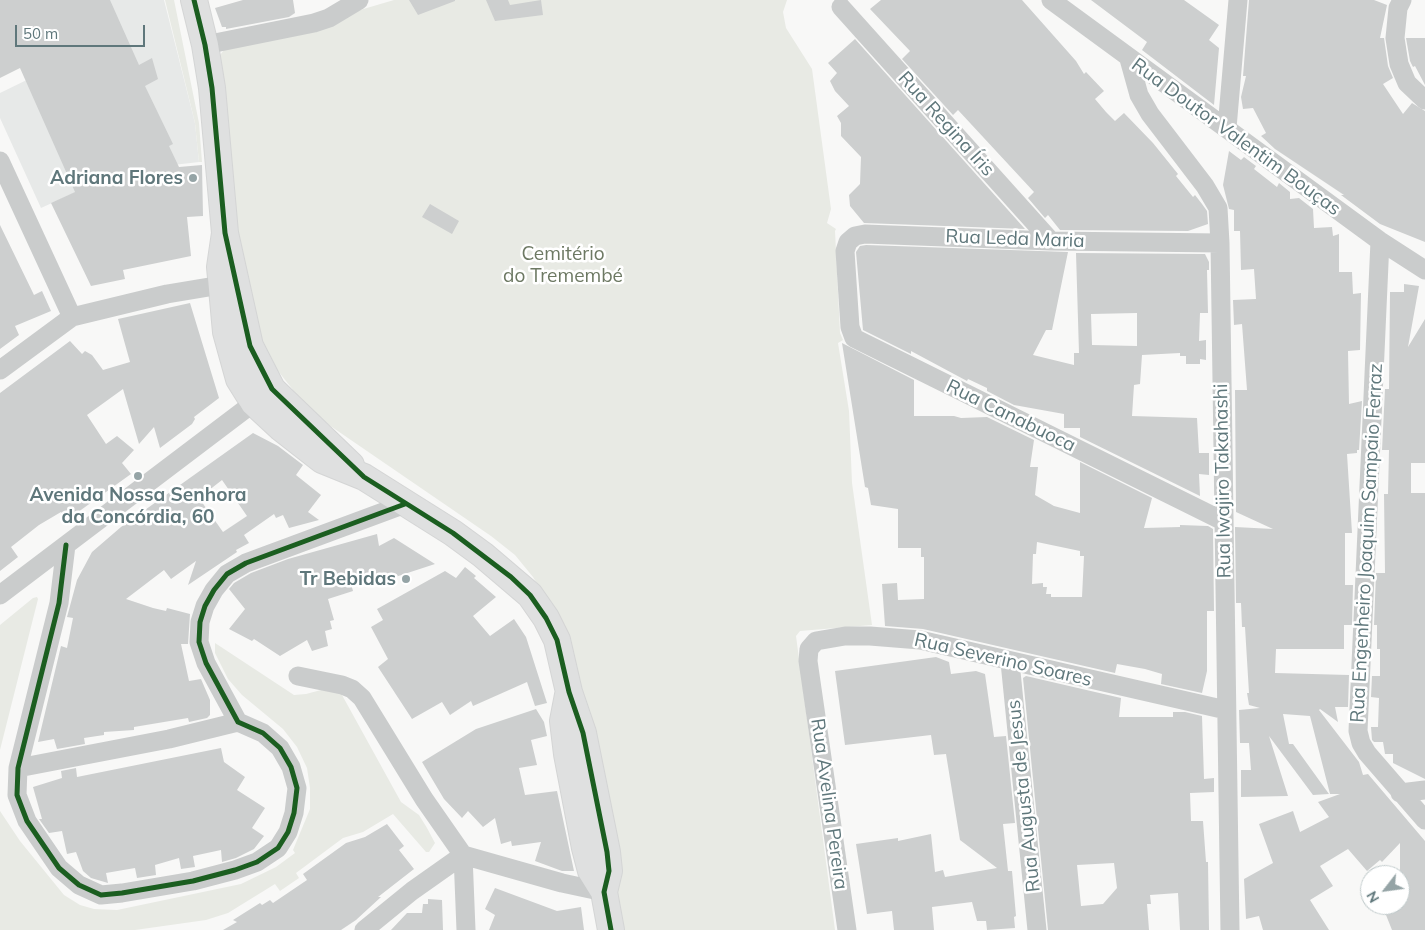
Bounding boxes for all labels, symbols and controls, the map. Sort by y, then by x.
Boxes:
scale bar [18,15,148,47]
text: 50 m [23,24,58,43]
street label: Rua Doutor Valentim Bouças [1127,53,1345,221]
street label: Rua Regina Íris [893,67,999,181]
place label: Adriana Flores [50,167,183,189]
marker: Adriana Flores [187,172,199,184]
street label: Rua Leda Maria [945,225,1085,253]
park label: Cemitério do Tremembé [503,243,623,287]
street label: Rua Engenheiro Joaquim Sampaio Ferraz [1346,363,1388,723]
street label: Rua Canabuoca [943,375,1079,457]
street label: Rua Iwajiro Takahashi [1210,383,1236,579]
marker: Avenida Nossa Senhora da Concórdia, 60 [132,470,144,482]
place label: Avenida Nossa Senhora da Concórdia, 60 [29,484,247,528]
place label: Tr Bebidas [300,568,396,590]
marker: Tr Bebidas [400,573,412,585]
street label: Rua Severino Soares [912,628,1094,692]
street label: Rua Augusta de Jesus [1003,699,1045,893]
street label: Rua Avelina Pereira [806,717,852,891]
north arrow [1360,865,1410,915]
text: N [1362,888,1383,906]

